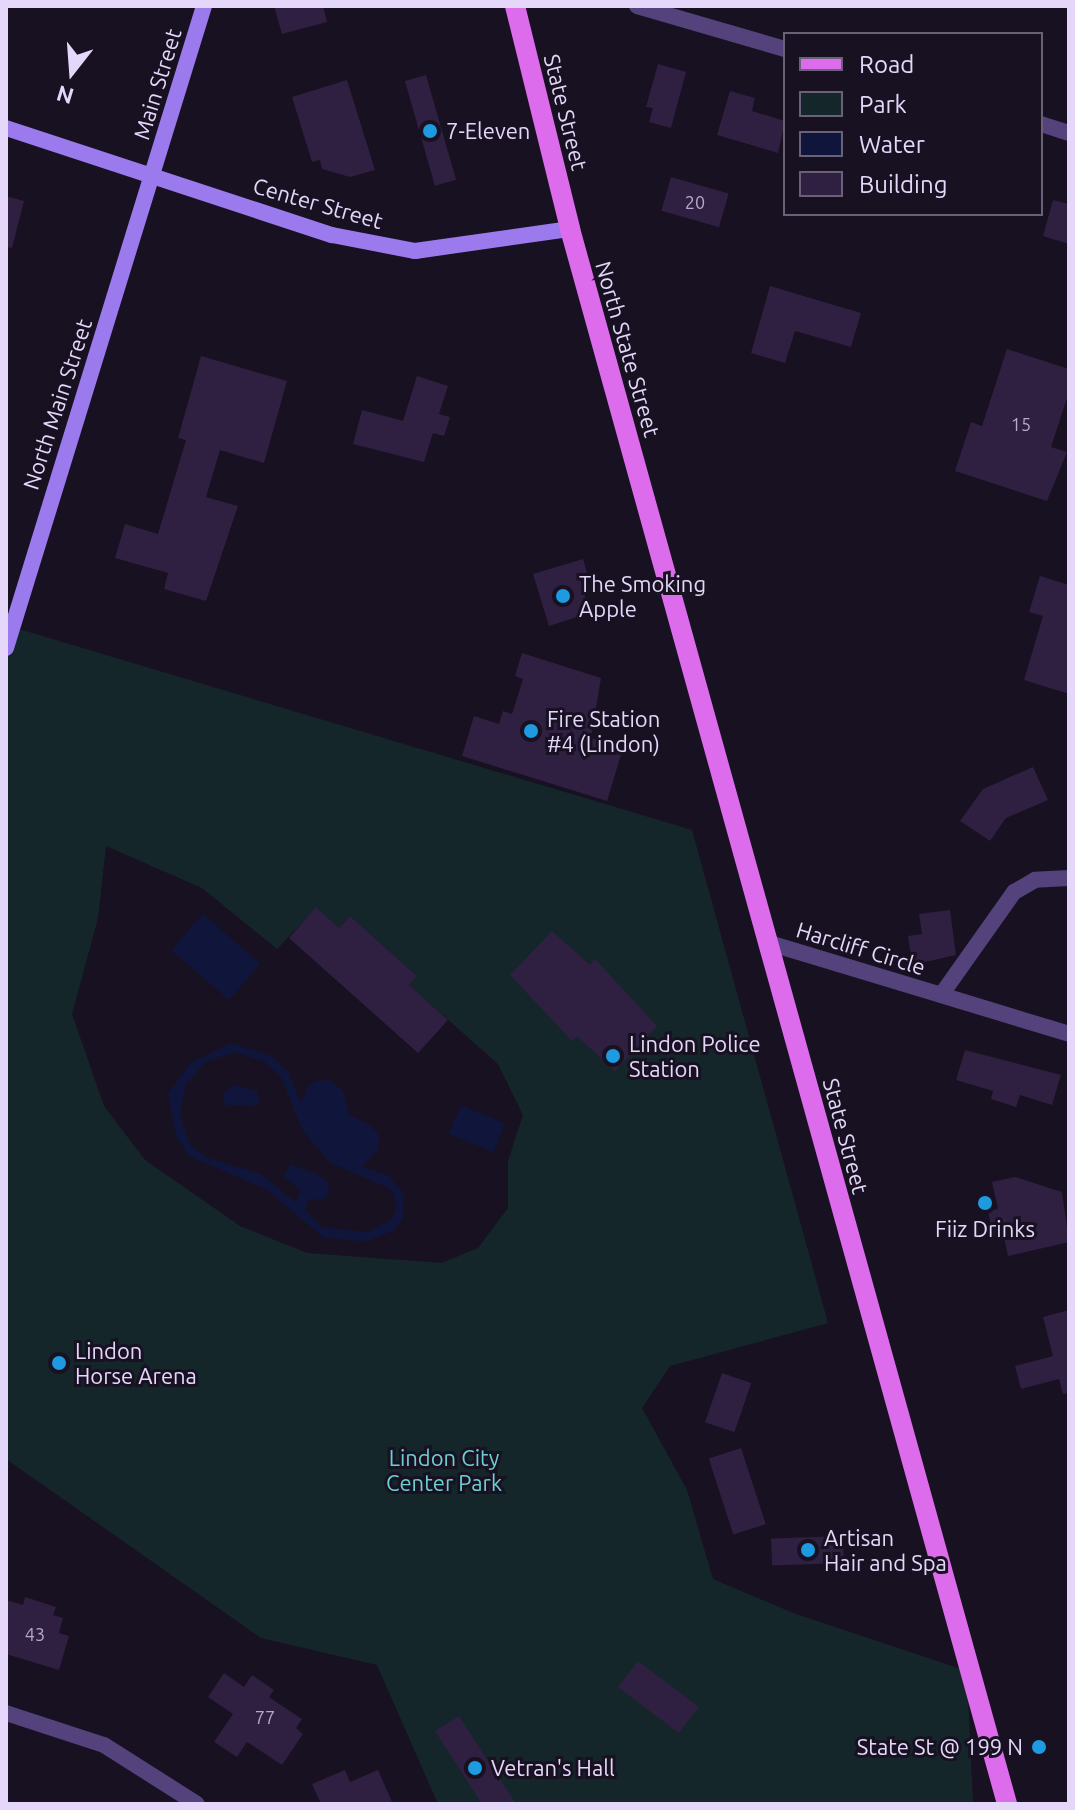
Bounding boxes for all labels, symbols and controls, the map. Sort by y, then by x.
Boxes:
street label: Main Street [128,25,186,143]
north arrow [32,32,112,112]
legend [783,32,1043,216]
street label: State Street [539,51,593,173]
text: Road [859,51,914,78]
text: N [53,81,76,110]
text: Park [859,91,907,118]
place label: 7-Eleven [446,118,530,144]
marker: 7-Eleven [421,122,439,140]
text: Water [859,131,925,158]
text: Building [859,171,947,198]
street label: Center Street [250,172,386,234]
house number: 20 [685,191,705,213]
street label: North State Street [590,258,666,440]
street label: North Main Street [17,315,97,493]
house number: 15 [1011,413,1031,435]
place label: The Smoking Apple [579,570,706,622]
marker: The Smoking Apple [554,587,572,605]
place label: Fire Station #4 (Lindon) [547,705,660,756]
marker: Fire Station #4 (Lindon) [522,722,540,740]
street label: Harcliff Circle [793,916,929,980]
place label: Lindon Police Station [629,1030,761,1082]
marker: Lindon Police Station [604,1047,622,1065]
street label: State Street [818,1075,874,1197]
marker: Fiiz Drinks [976,1194,994,1212]
place label: Fiiz Drinks [935,1216,1035,1242]
place label: Lindon Horse Arena [75,1337,197,1388]
marker: Lindon Horse Arena [50,1354,68,1372]
park label: Lindon City Center Park [386,1444,502,1496]
place label: Artisan Hair and Spa [824,1524,947,1576]
marker: Artisan Hair and Spa [799,1541,817,1559]
house number: 43 [25,1623,45,1645]
house number: 77 [255,1706,275,1728]
place label: State St @ 199 N [857,1734,1023,1760]
marker: State St @ 199 N [1030,1738,1048,1756]
place label: Vetran's Hall [491,1755,615,1781]
marker: Vetran's Hall [466,1759,484,1777]

